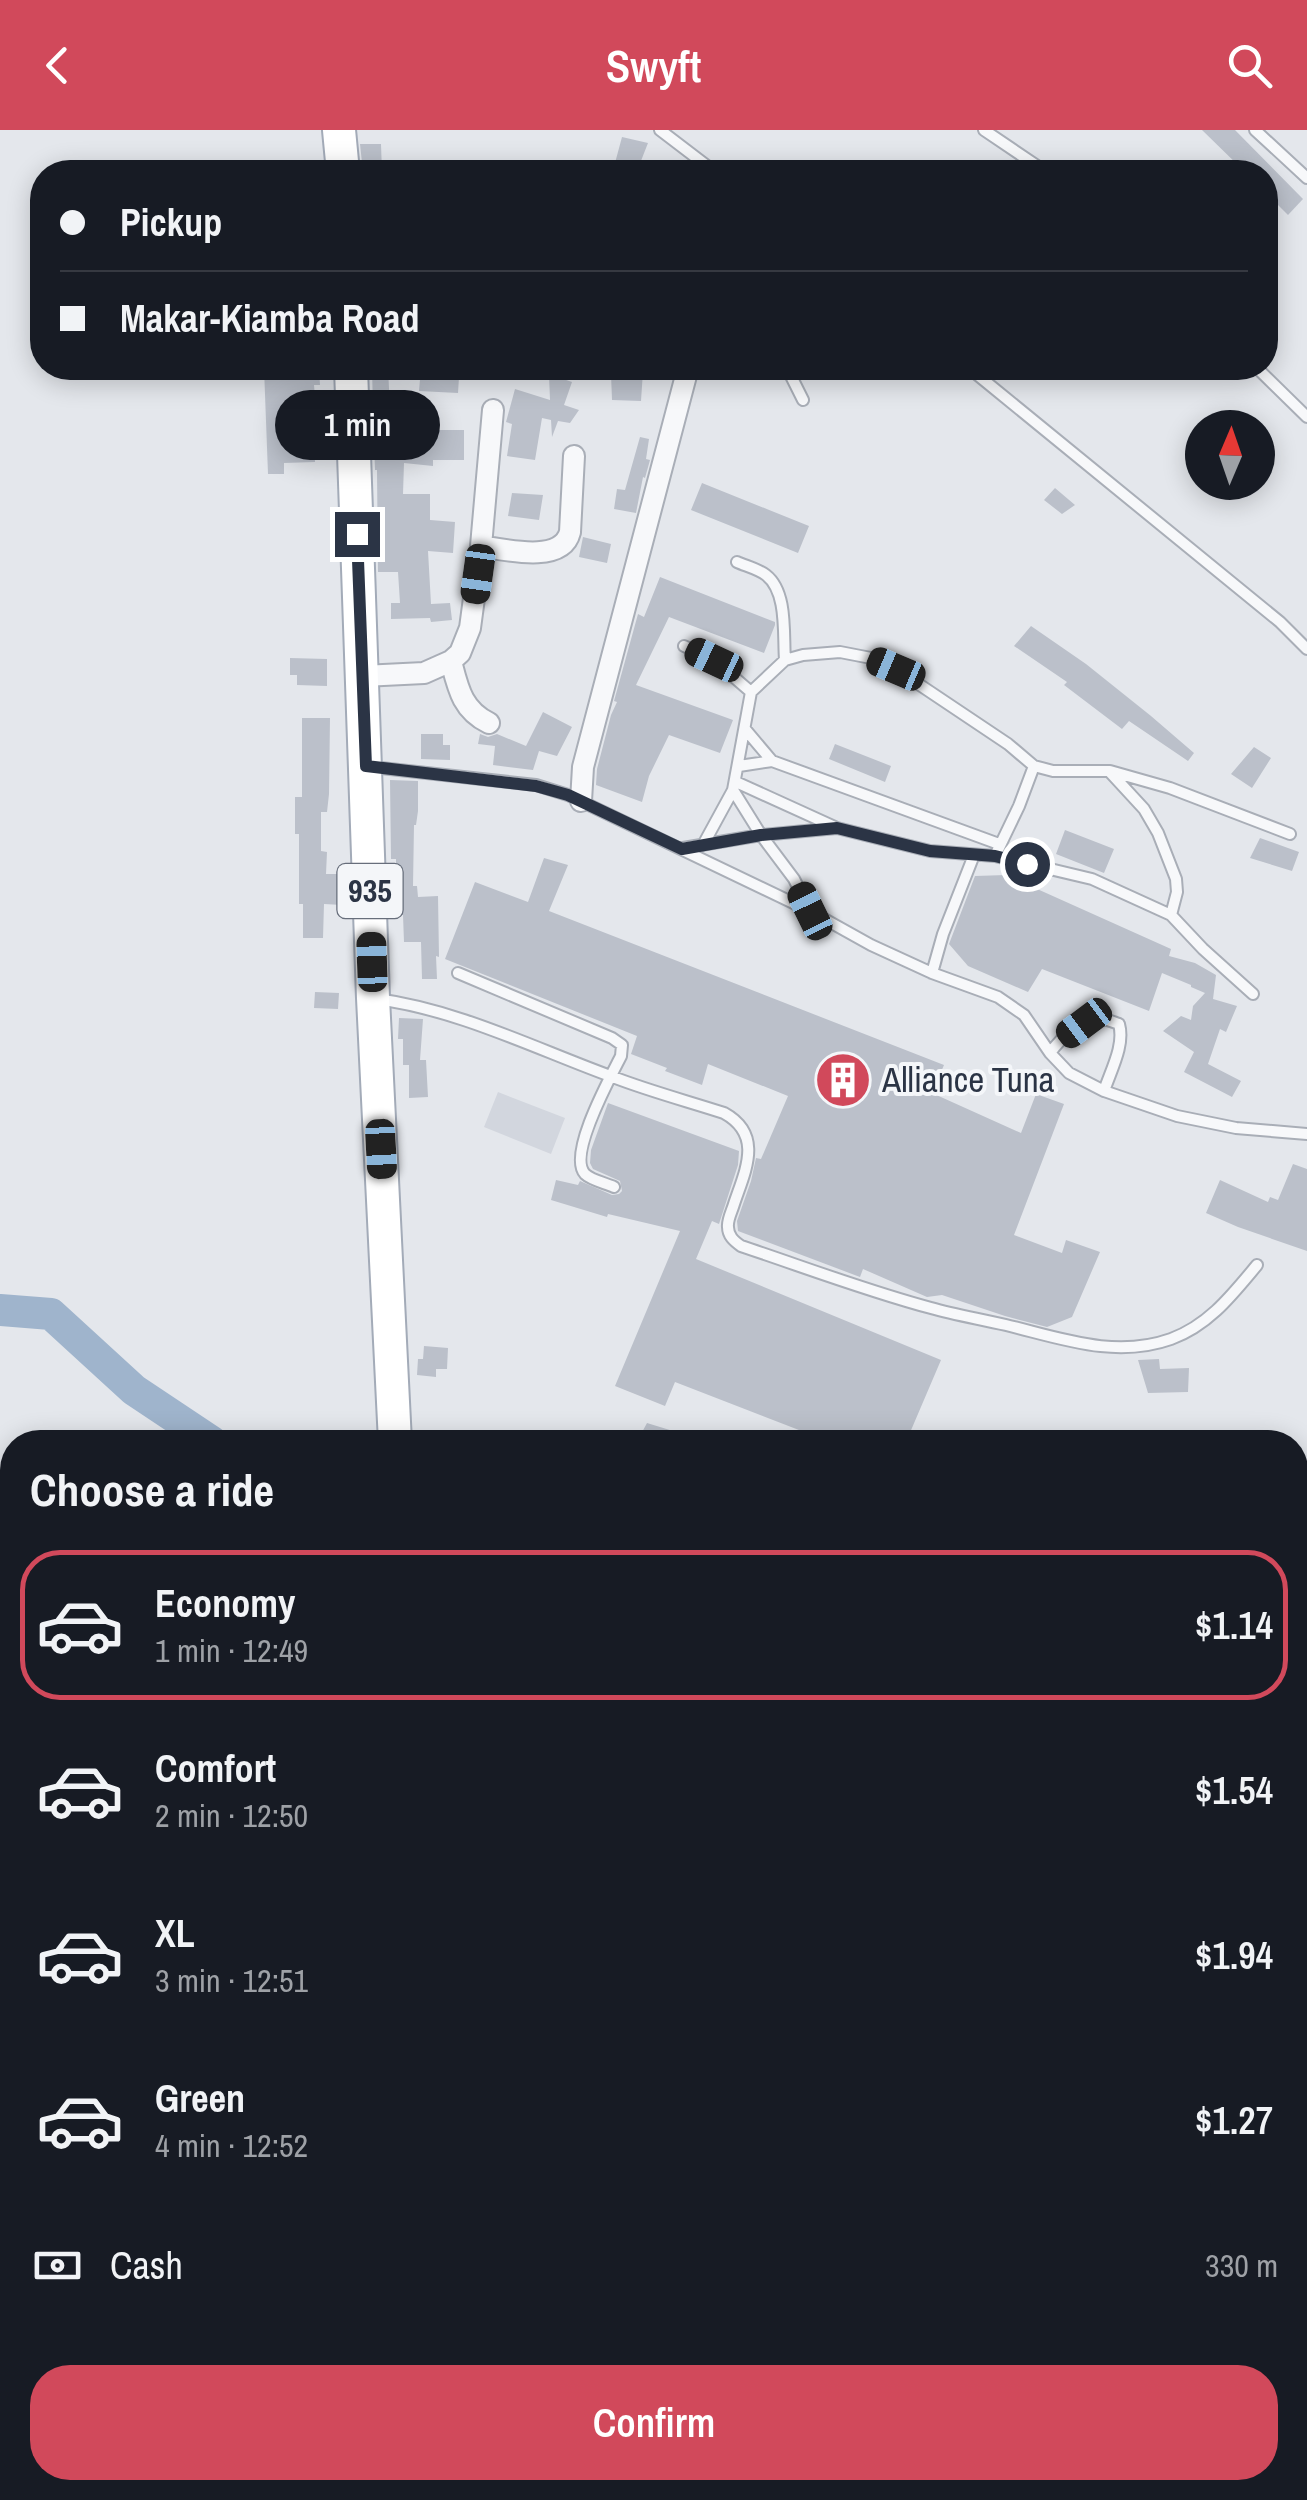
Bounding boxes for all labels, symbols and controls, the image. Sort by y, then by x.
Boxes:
text: Swyft [606,35,701,96]
icon: back [30,38,85,93]
icon: search [1222,38,1277,93]
text: Pickup [120,197,222,248]
text: Makar-Kiamba Road [120,293,420,344]
callout: 1 min [274,389,440,459]
text: 1 min [324,403,391,446]
north arrow [1185,410,1275,500]
map controls [1185,410,1275,500]
route end [335,512,380,557]
car [459,542,497,606]
car [680,634,748,686]
car [863,643,929,695]
route start [1005,842,1050,887]
road number: 935 [338,864,402,918]
car [783,877,837,945]
car [356,931,388,993]
car [1051,993,1117,1053]
building icon: Alliance Tuna [813,1050,873,1110]
place label: Alliance Tuna [881,1056,1055,1103]
car [364,1118,398,1180]
text: Choose a ride [30,1459,274,1520]
text: Economy [155,1578,295,1629]
icon: car [35,1580,125,1670]
text: $1.14 [1195,1600,1273,1651]
text: 1 min · 12:49 [155,1629,308,1672]
text: Comfort [155,1743,276,1794]
icon: car [35,1745,125,1835]
text: $1.54 [1195,1765,1273,1816]
text: 2 min · 12:50 [155,1794,308,1837]
text: XL [155,1908,195,1959]
icon: car [35,1910,125,2000]
text: $1.94 [1195,1930,1273,1981]
text: 3 min · 12:51 [155,1959,308,2002]
text: Green [155,2073,245,2124]
icon: car [35,2075,125,2165]
text: $1.27 [1195,2095,1273,2146]
text: 4 min · 12:52 [155,2124,308,2167]
icon: cash [30,2238,85,2293]
text: Cash [110,2240,183,2291]
text: 330 m [1205,2244,1278,2287]
button: Confirm [30,2365,1278,2480]

